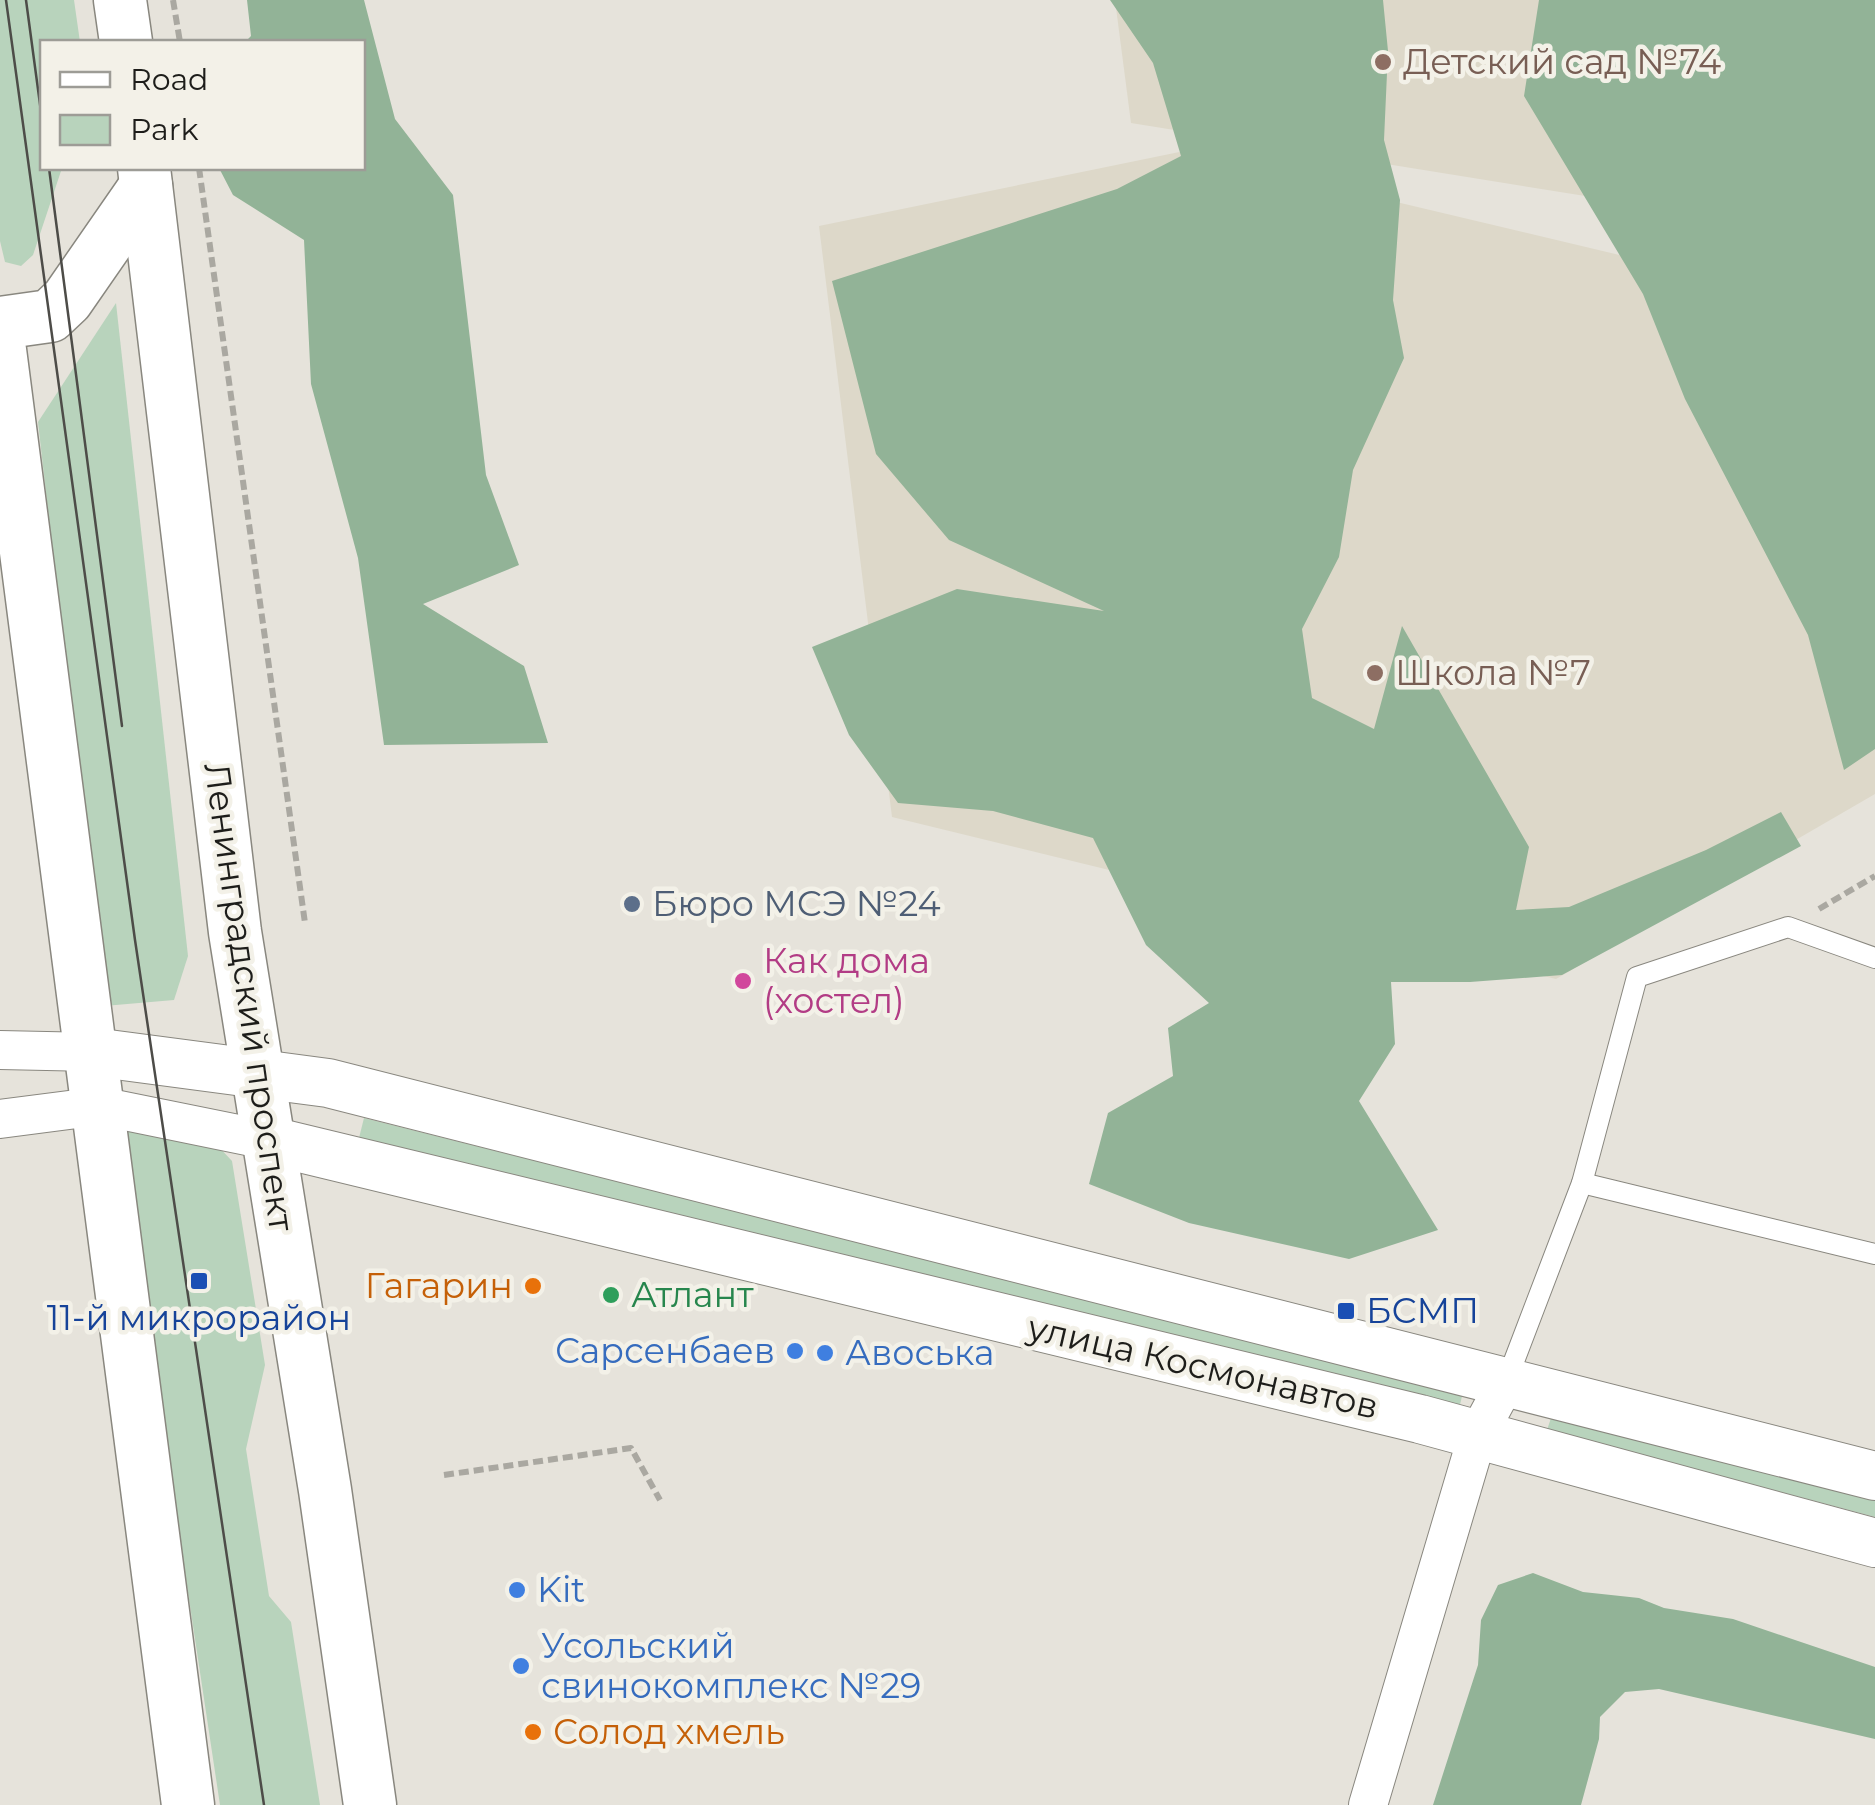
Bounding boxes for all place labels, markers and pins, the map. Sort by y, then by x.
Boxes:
place label: Детский сад №74 [1403,40,1721,83]
marker: Детский сад №74 [1372,51,1394,73]
place label: Школа №7 [1395,651,1591,694]
marker: Школа №7 [1364,662,1386,684]
place label: Бюро МСЭ №24 [652,882,941,925]
marker: Бюро МСЭ №24 [621,893,643,915]
place label: Как дома (хостел) [763,939,930,1022]
marker: Как дома (хостел) [732,970,754,992]
place label: Гагарин [365,1264,513,1307]
marker: 11-й микрорайон [188,1270,210,1292]
place label: Атлант [631,1273,754,1316]
marker: Гагарин [522,1275,544,1297]
marker: Атлант [600,1284,622,1306]
place label: БСМП [1366,1289,1479,1332]
place label: 11-й микрорайон [47,1296,351,1339]
marker: БСМП [1335,1300,1357,1322]
place label: Сарсенбаев [555,1329,775,1372]
place label: Авоська [845,1331,994,1374]
marker: Сарсенбаев [784,1340,806,1362]
marker: Авоська [814,1342,836,1364]
place label: Kit [537,1568,585,1611]
marker: Kit [506,1579,528,1601]
place label: Усольский свинокомплекс №29 [541,1624,921,1707]
marker: Усольский свинокомплекс №29 [510,1655,532,1677]
place label: Солод хмель [553,1710,785,1753]
marker: Солод хмель [522,1721,544,1743]

